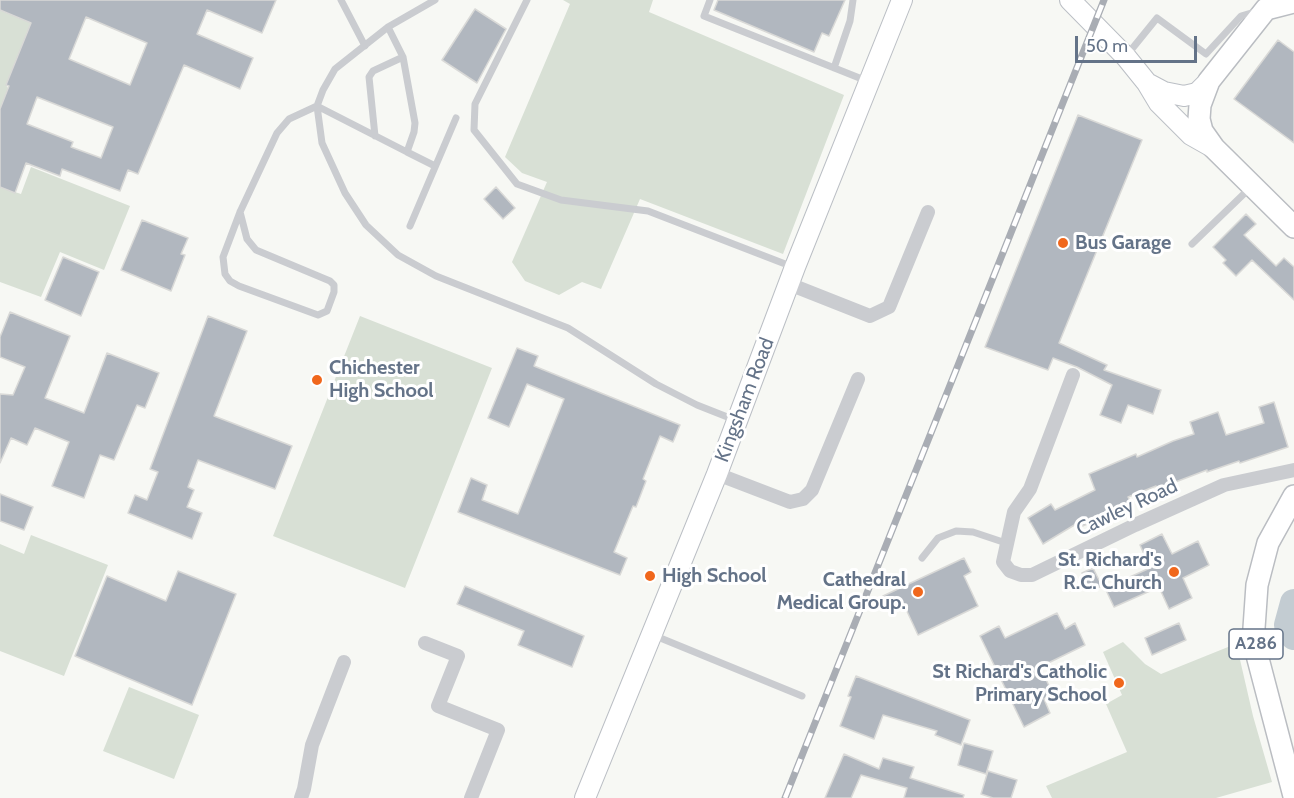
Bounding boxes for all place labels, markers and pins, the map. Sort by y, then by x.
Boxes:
place label: Bus Garage [1075,231,1171,255]
marker: Bus Garage [1056,236,1070,250]
place label: Chichester High School [329,356,434,403]
marker: Chichester High School [310,373,324,387]
place label: St. Richard's R.C. Church [1058,548,1162,595]
place label: High School [662,564,767,588]
marker: St. Richard's R.C. Church [1167,565,1181,579]
place label: Cathedral Medical Group. [776,568,906,615]
marker: High School [643,569,657,583]
marker: Cathedral Medical Group. [911,585,925,599]
place label: St Richard's Catholic Primary School [932,660,1107,707]
marker: St Richard's Catholic Primary School [1112,676,1126,690]

